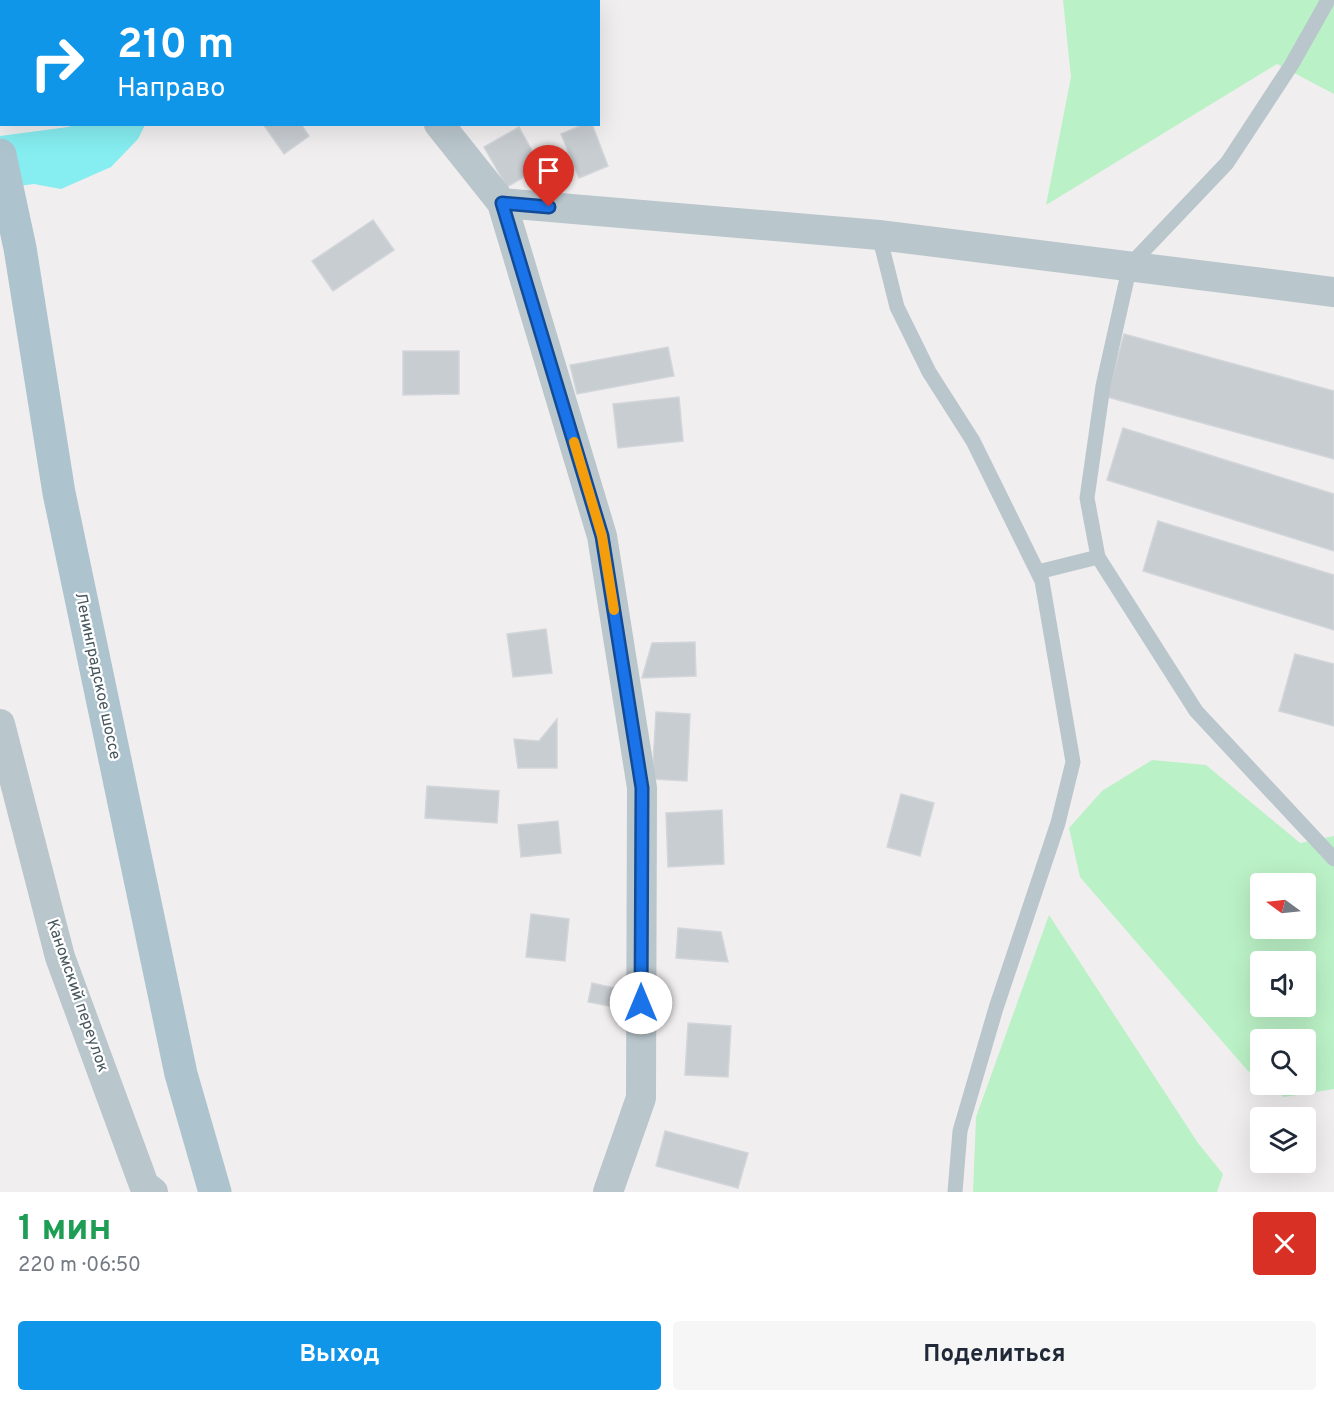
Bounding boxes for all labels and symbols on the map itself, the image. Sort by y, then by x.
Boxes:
pin [523,145,574,207]
street label: Ленинградское шоссе [70,591,124,761]
north arrow [1250,873,1316,939]
street label: Каномский переулок [41,917,113,1075]
position arrow [609,971,673,1035]

